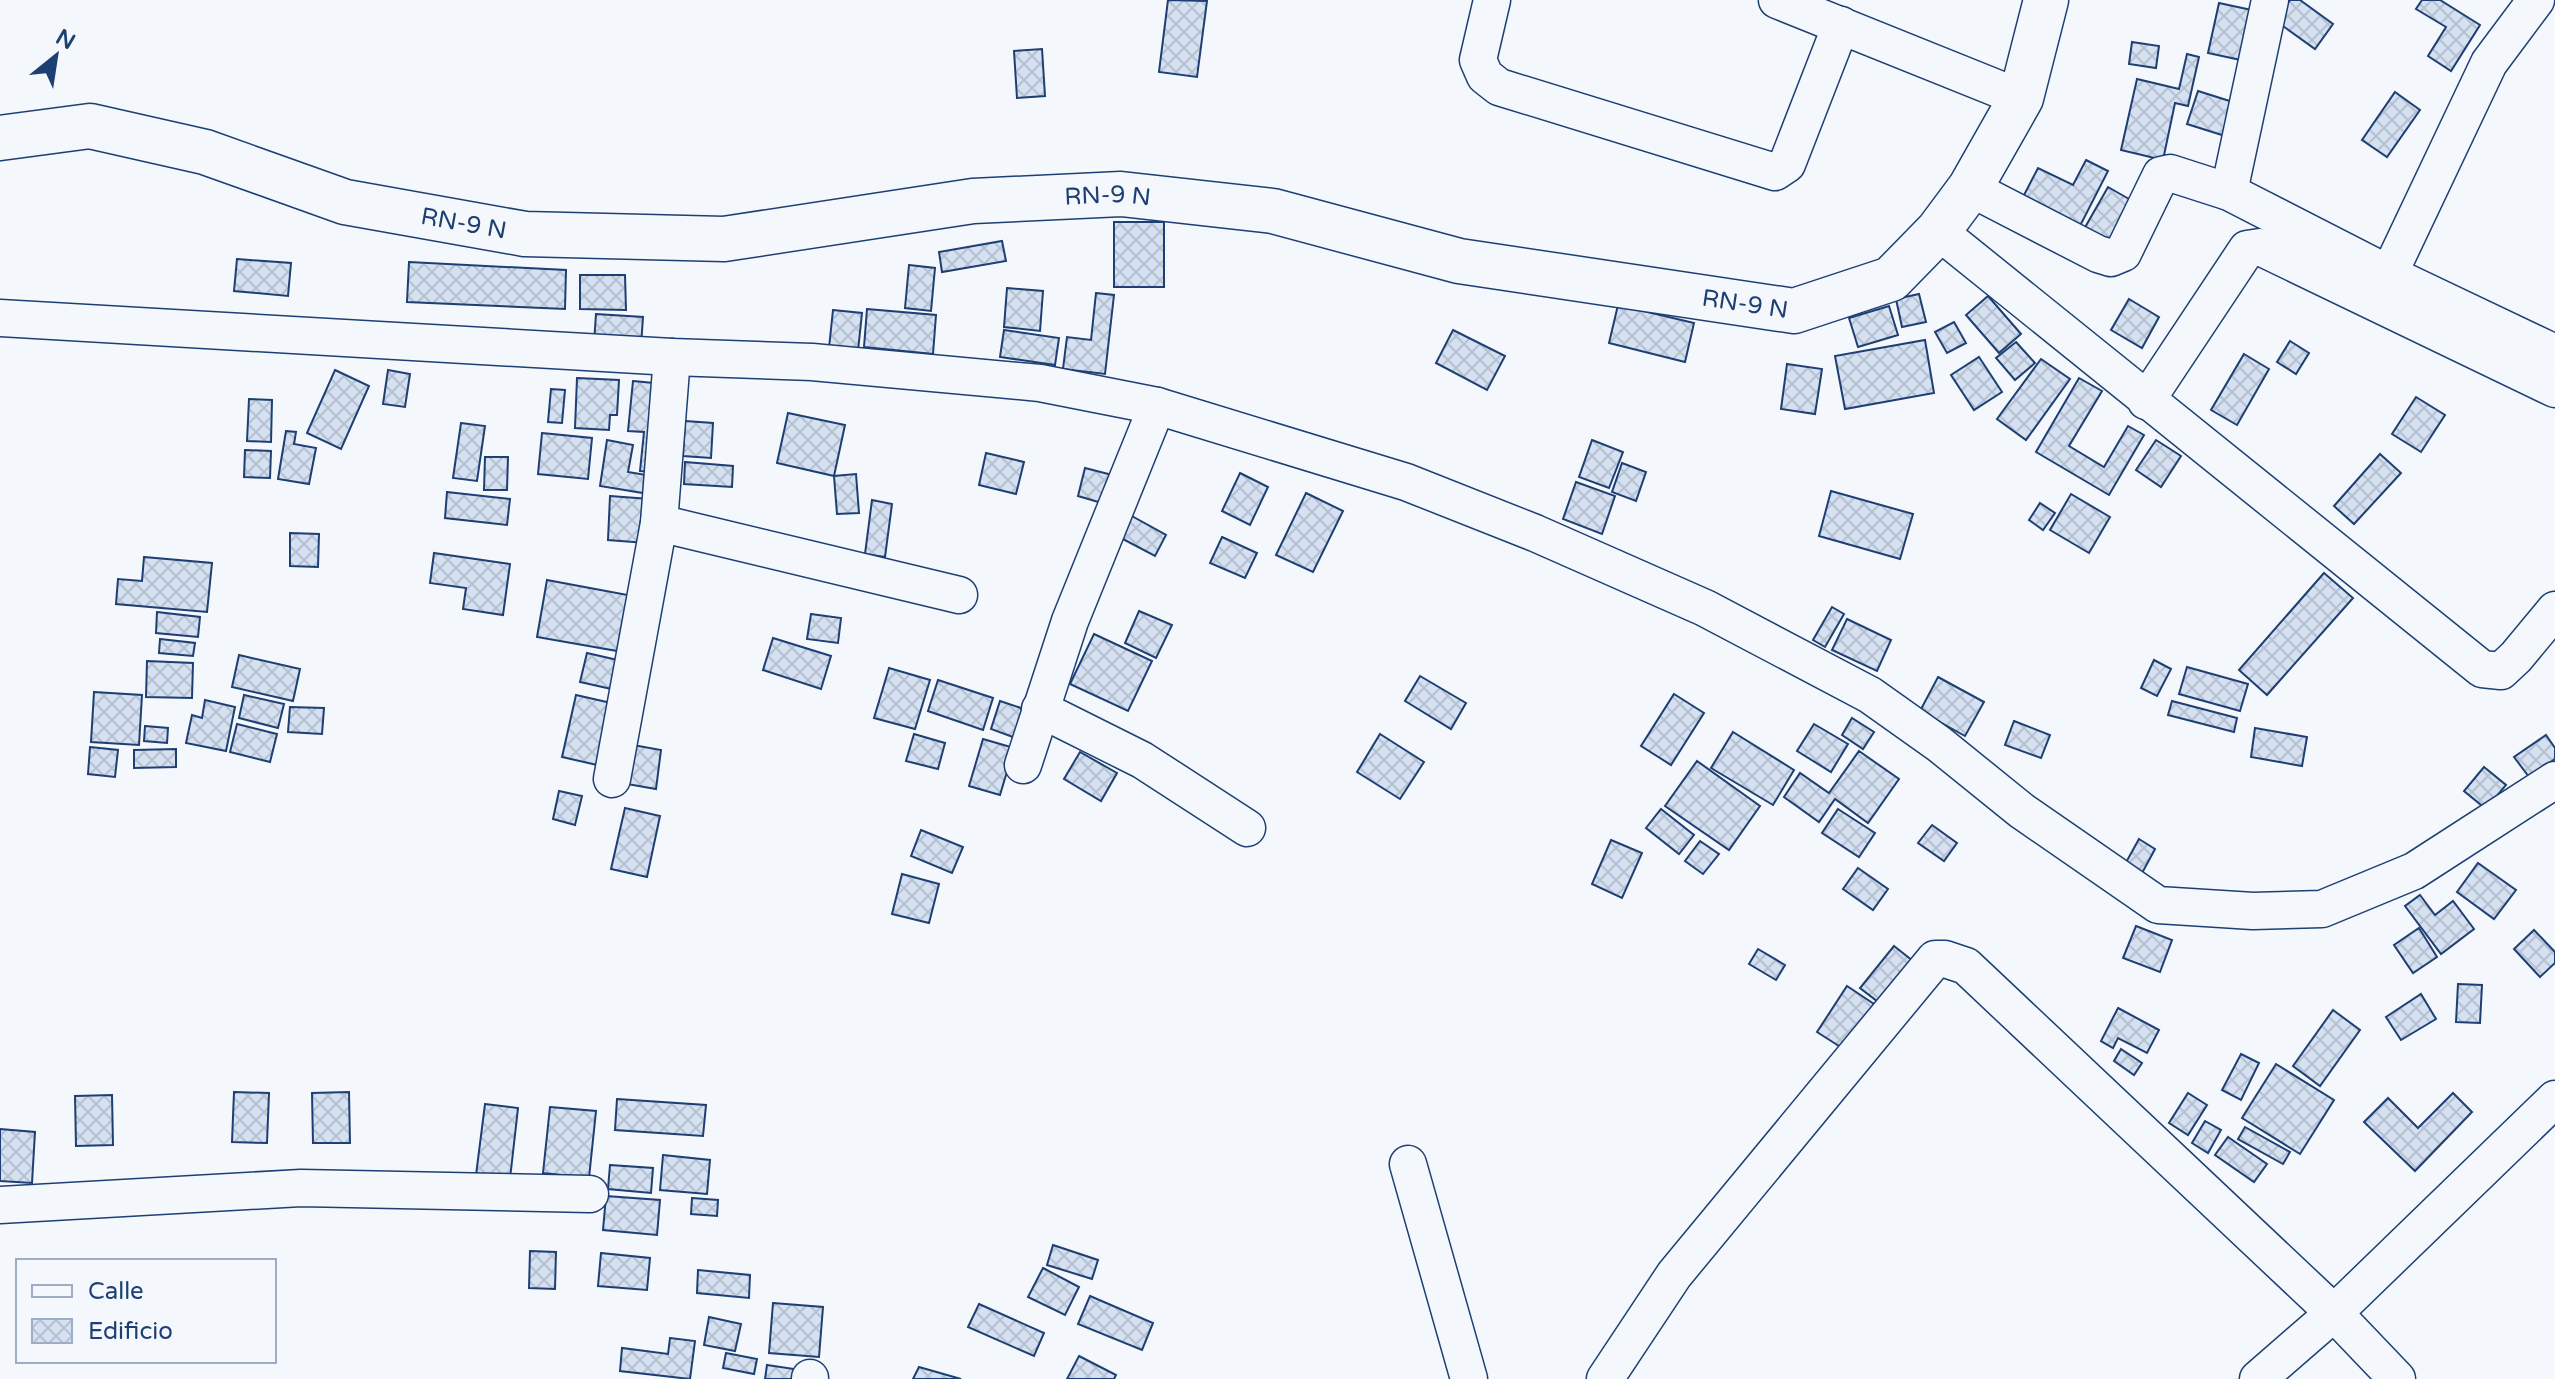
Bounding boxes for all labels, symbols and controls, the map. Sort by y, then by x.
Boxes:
north arrow [16,16,96,96]
text: N [51,24,80,55]
street label: RN-9 N [1064,179,1153,212]
street label: RN-9 N [419,201,509,245]
street label: RN-9 N [1700,283,1790,324]
legend [16,1259,276,1363]
text: Calle [88,1277,144,1306]
text: Edificio [88,1317,173,1346]

